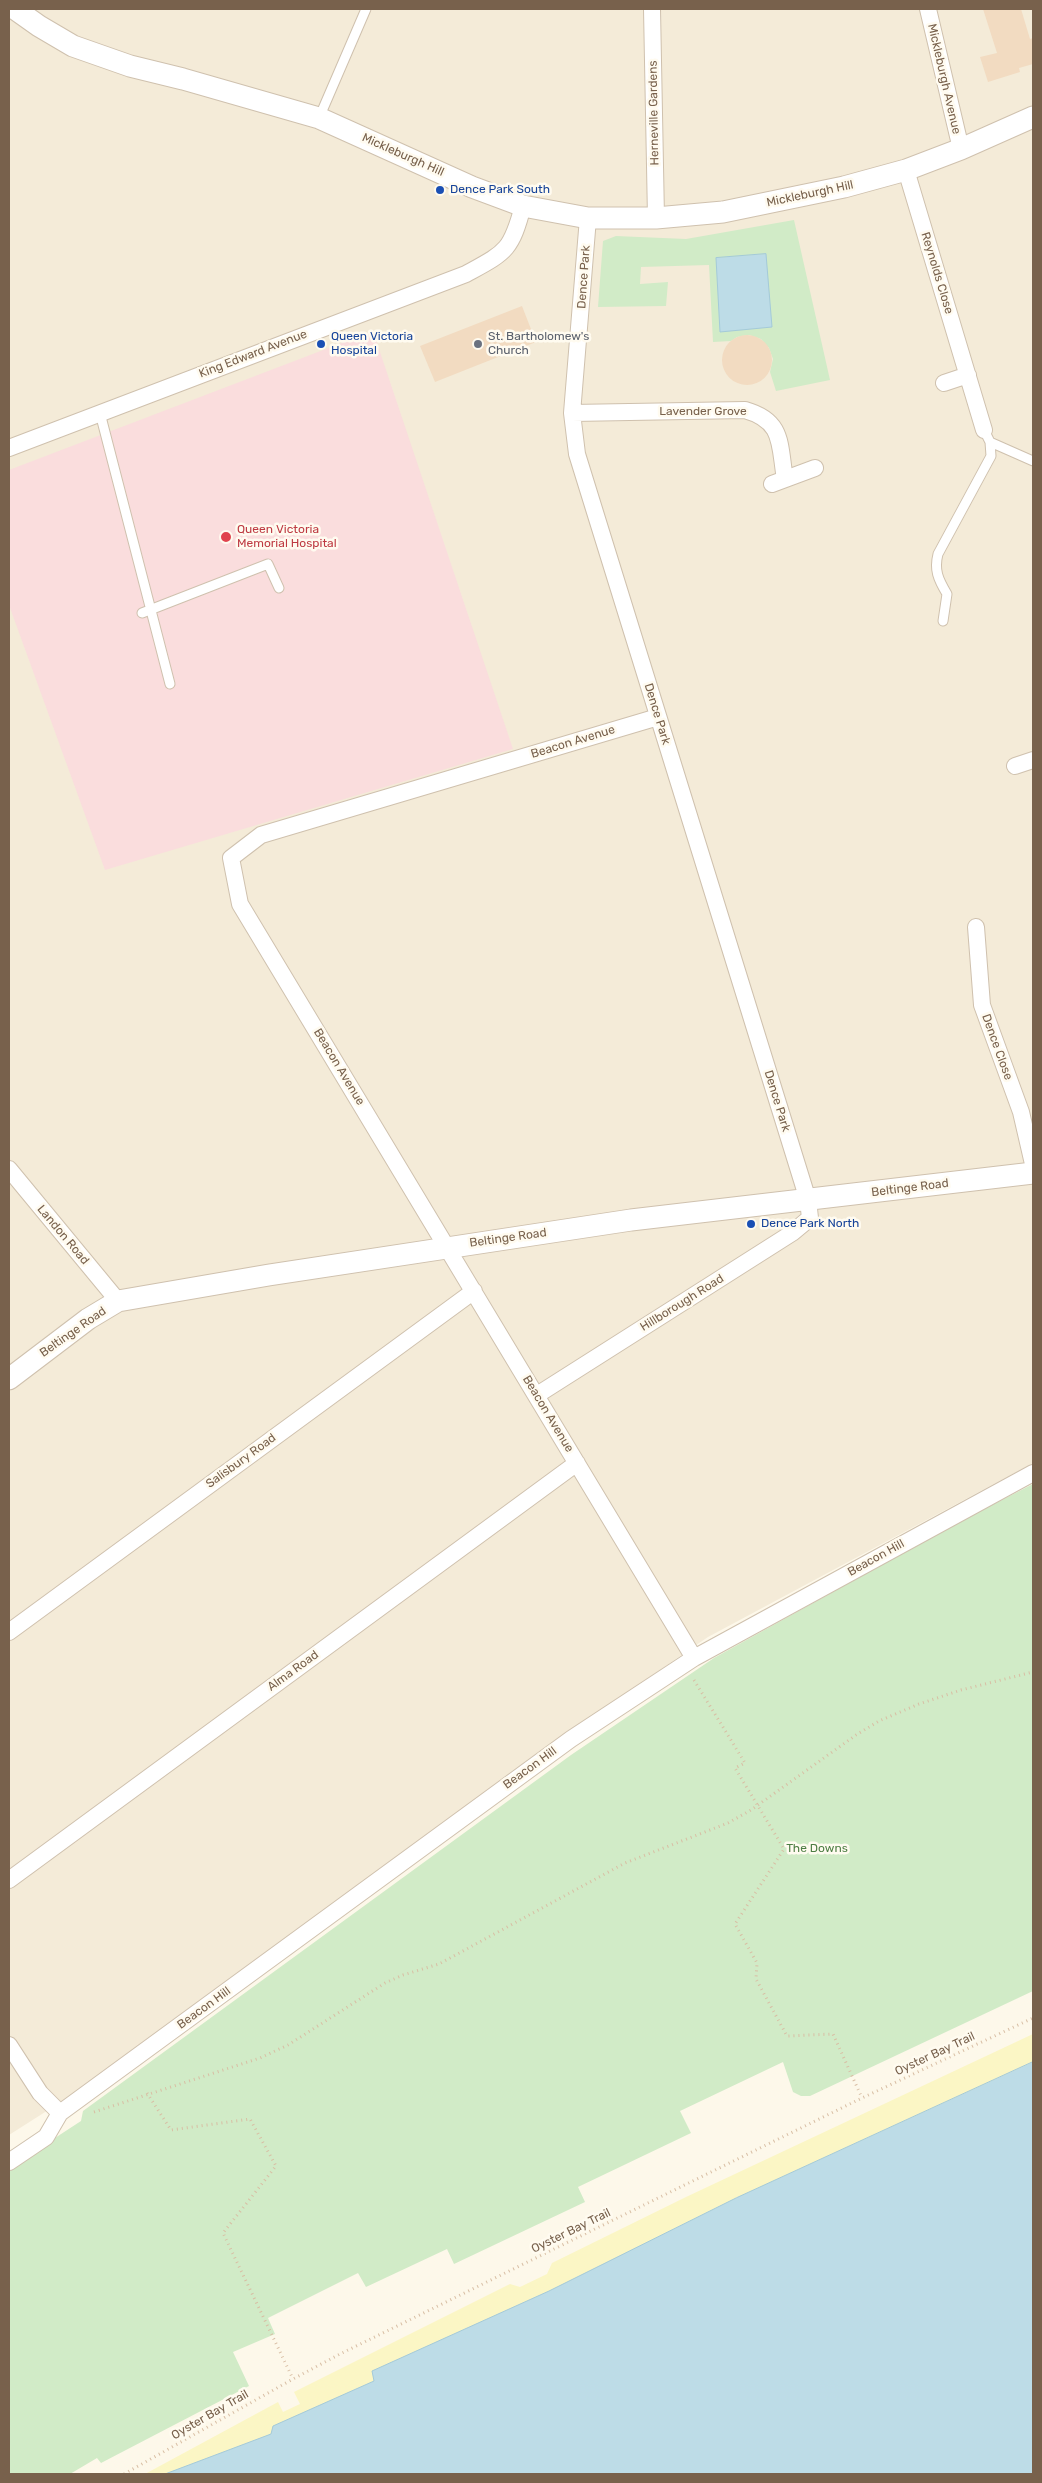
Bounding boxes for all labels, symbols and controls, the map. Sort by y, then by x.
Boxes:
street label: Mickleburgh Avenue [924,22,964,136]
street label: Herneville Gardens [646,60,662,166]
street label: Mickleburgh Hill [360,130,446,180]
street label: Mickleburgh Hill [765,178,855,210]
place label: Dence Park South [450,183,550,197]
marker: Dence Park South [434,184,446,196]
street label: Reynolds Close [918,230,956,316]
street label: Dence Park [575,245,593,309]
street label: King Edward Avenue [197,327,309,381]
place label: Queen Victoria Hospital [331,330,413,358]
place label: St. Bartholomew's Church [488,330,589,358]
marker: Queen Victoria Hospital [315,338,327,350]
marker: St. Bartholomew's Church [472,338,484,350]
street label: Lavender Grove [659,405,747,419]
place label: Queen Victoria Memorial Hospital [237,523,337,551]
marker: Queen Victoria Memorial Hospital [219,530,233,544]
street label: Dence Park [641,682,673,746]
street label: Beacon Avenue [529,722,617,762]
street label: Dence Close [978,1012,1016,1082]
street label: Beacon Avenue [310,1026,368,1108]
street label: Dence Park [761,1069,793,1133]
street label: Beltinge Road [871,1176,949,1200]
street label: Landon Road [34,1202,92,1268]
place label: Dence Park North [761,1217,859,1231]
marker: Dence Park North [745,1218,757,1230]
street label: Beltinge Road [468,1225,548,1251]
street label: Hillborough Road [638,1272,726,1334]
street label: Beltinge Road [37,1304,109,1360]
street label: Beacon Avenue [519,1373,577,1455]
street label: Salisbury Road [203,1431,279,1491]
street label: Beacon Hill [845,1537,907,1579]
street label: Alma Road [265,1648,321,1694]
street label: Beacon Hill [501,1744,559,1792]
park label: The Downs [786,1842,848,1856]
street label: Beacon Hill [175,1984,233,2032]
street label: Oyster Bay Trail [893,2029,977,2079]
street label: Oyster Bay Trail [529,2206,613,2256]
street label: Oyster Bay Trail [169,2387,251,2443]

